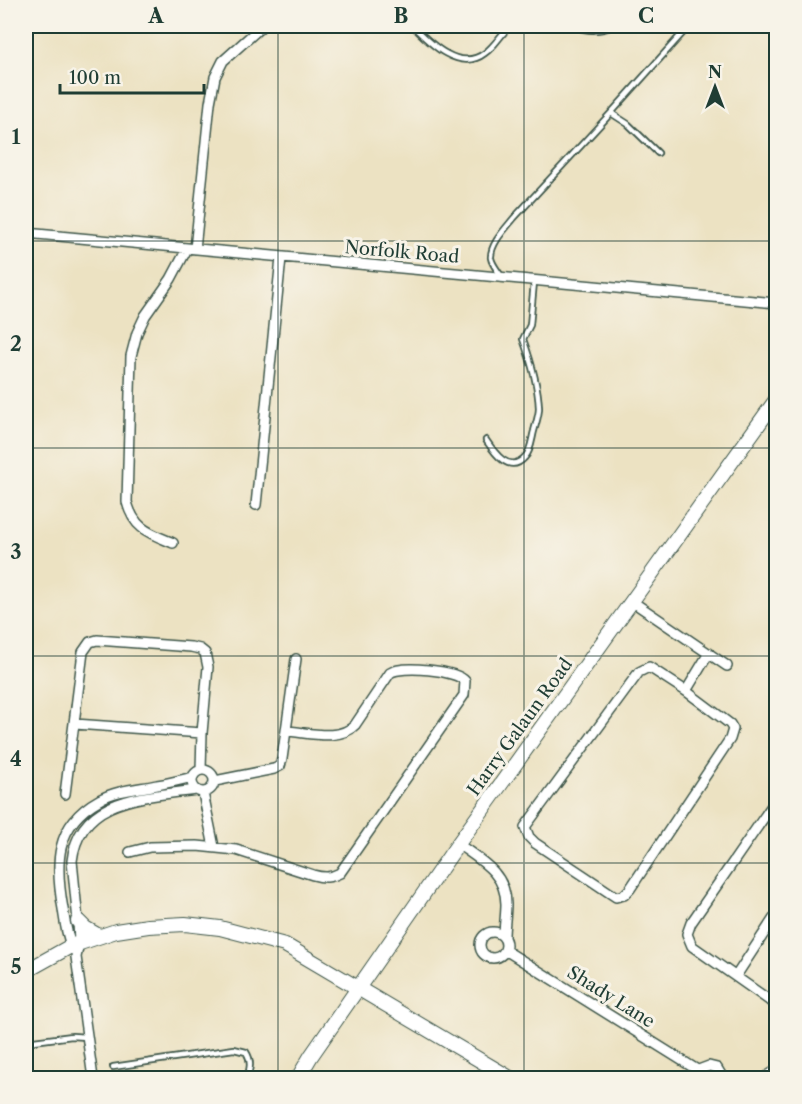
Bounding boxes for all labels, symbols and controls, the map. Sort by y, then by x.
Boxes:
text: A [147,4,164,28]
text: B [394,4,409,28]
text: C [638,4,654,28]
scale bar [60,57,204,95]
north arrow [685,57,745,117]
text: N [708,62,722,82]
text: 100 m [69,67,121,89]
text: 1 [12,125,21,149]
street label: Norfolk Road [344,236,460,268]
text: 2 [10,332,22,356]
text: 3 [10,540,22,564]
street label: Harry Galaun Road [463,654,577,800]
text: 4 [10,747,22,771]
text: 5 [10,955,22,979]
street label: Shady Lane [563,961,659,1033]

